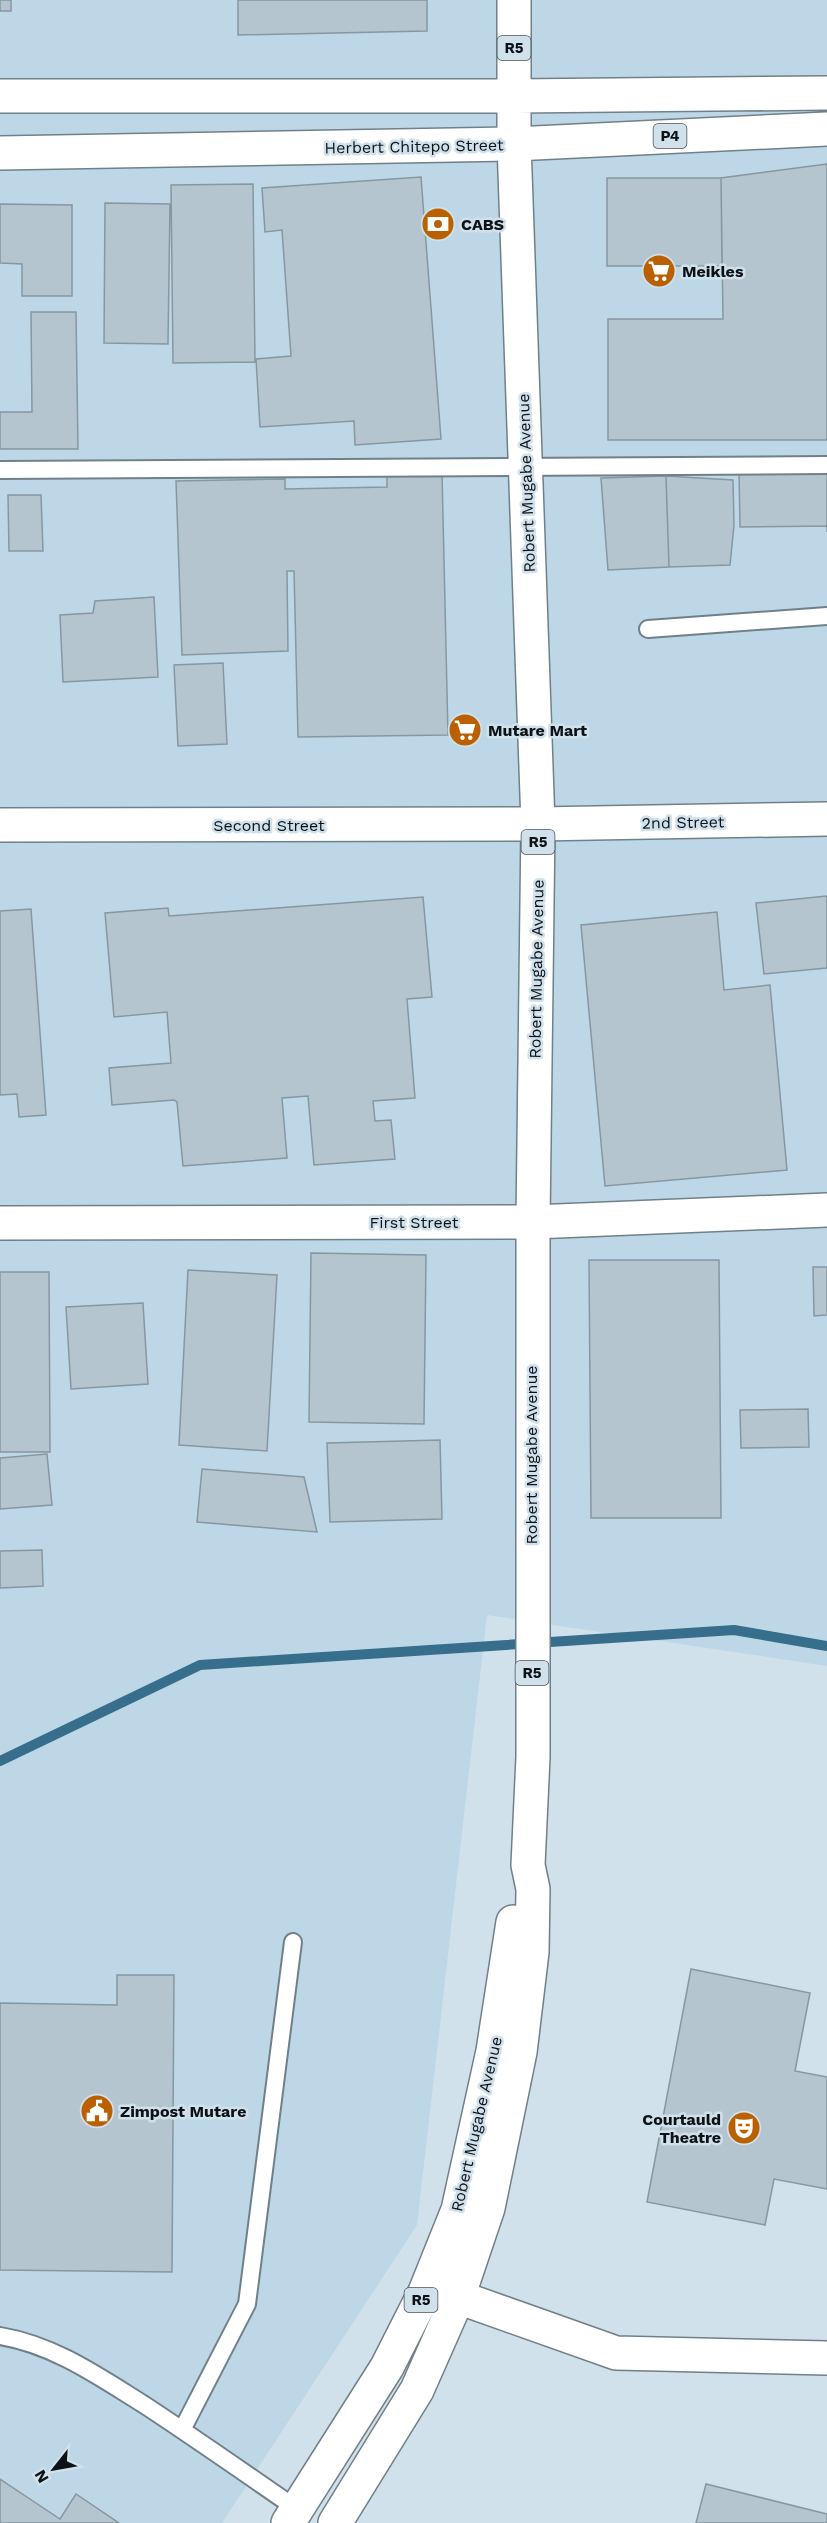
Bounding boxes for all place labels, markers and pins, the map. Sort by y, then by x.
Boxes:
bank icon: CABS [420,206,456,242]
place label: CABS [461,215,504,234]
supermarket icon: Meikles [641,253,677,289]
place label: Meikles [682,262,744,281]
supermarket icon: Mutare Mart [447,712,483,748]
place label: Mutare Mart [488,721,587,740]
public building icon: Zimpost Mutare [79,2093,115,2129]
place label: Zimpost Mutare [120,2102,246,2121]
place label: Courtauld Theatre [642,2110,721,2147]
theatre icon: Courtauld Theatre [726,2110,762,2146]

